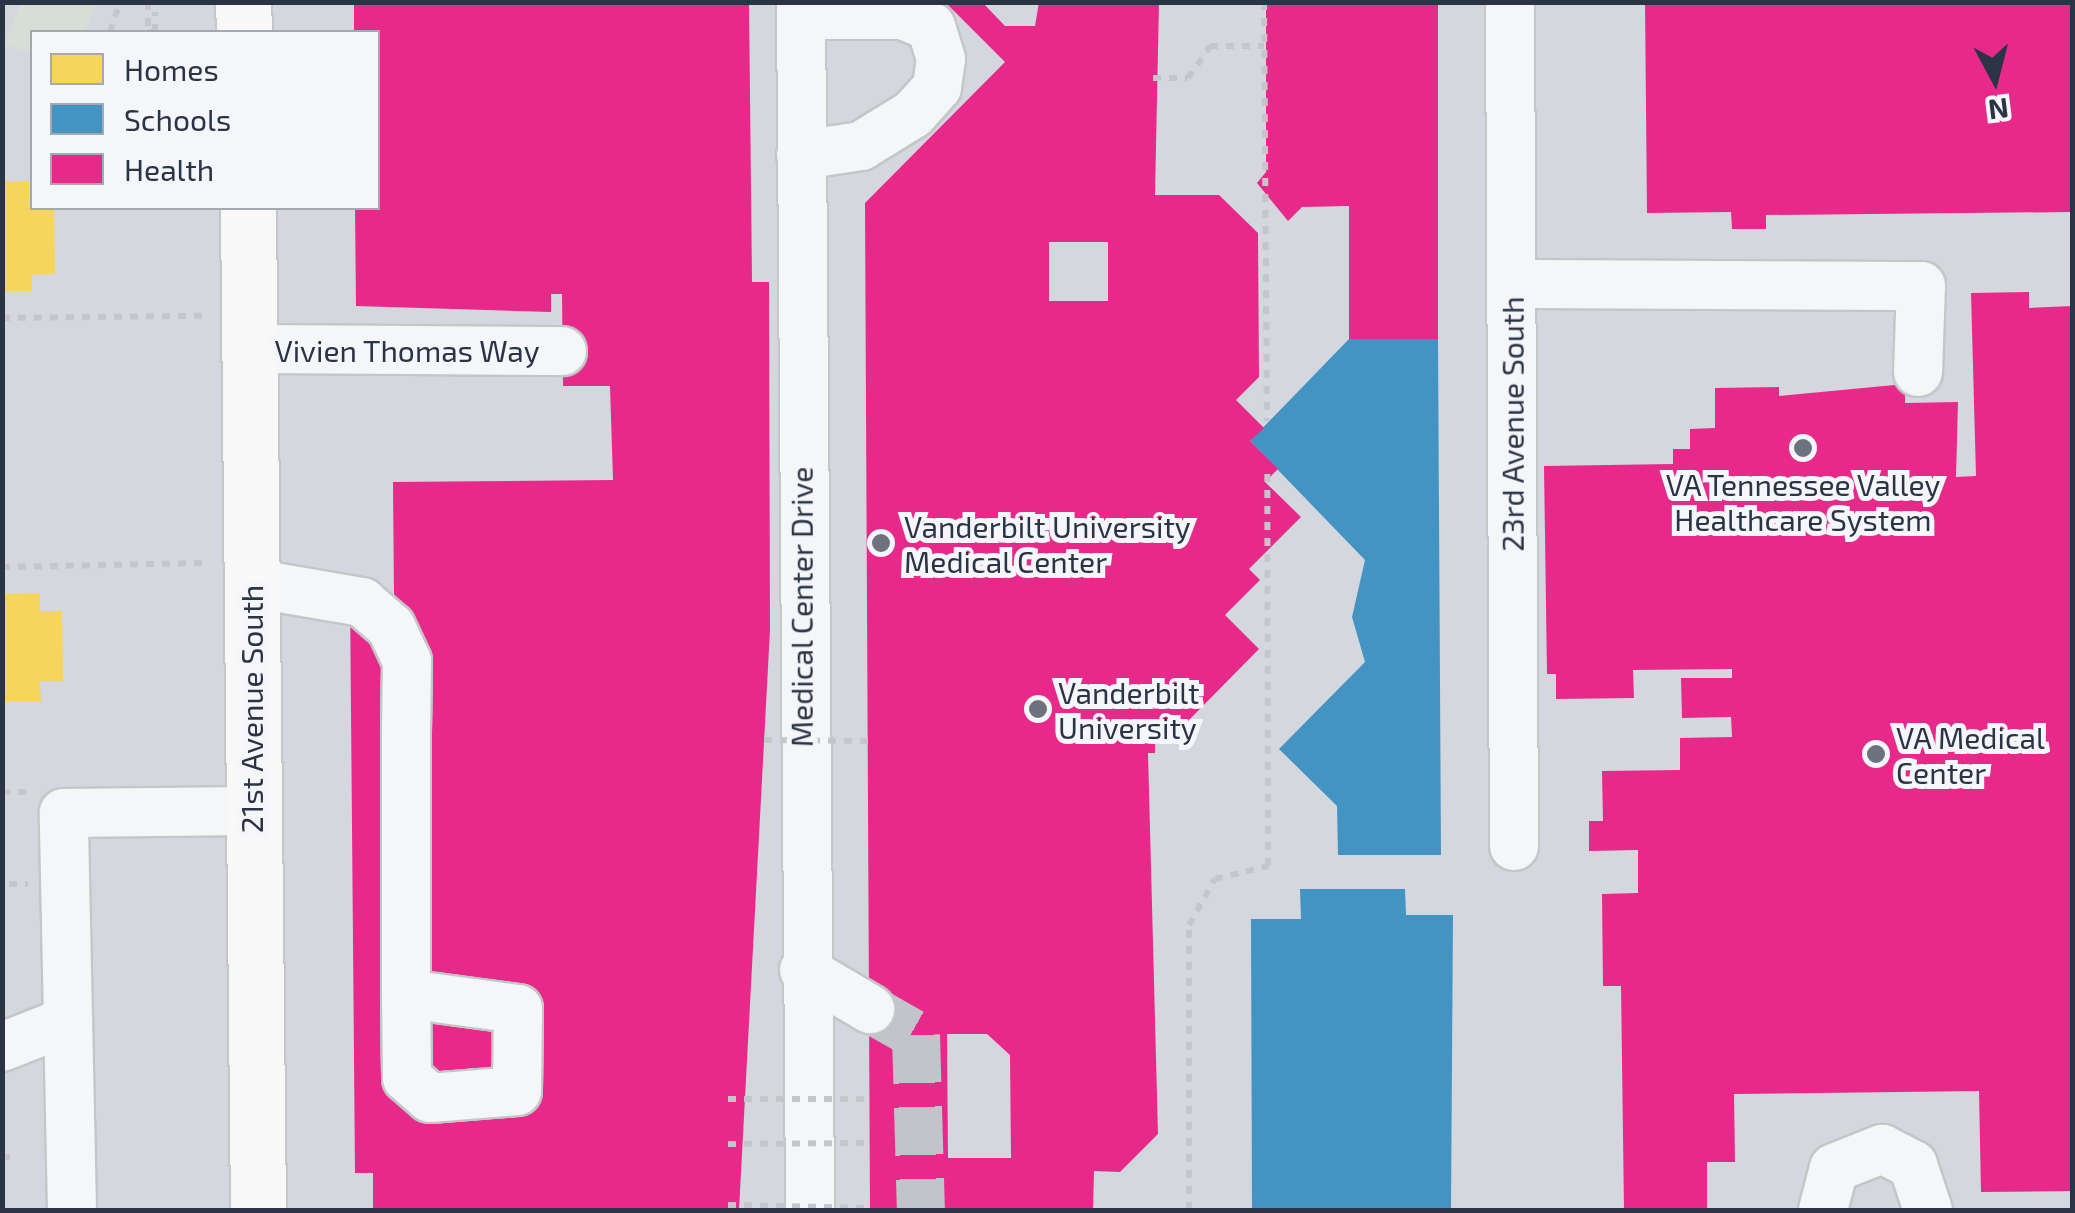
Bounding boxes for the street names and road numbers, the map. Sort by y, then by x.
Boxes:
street label: 23rd Avenue South [1494,296,1530,552]
street label: Vivien Thomas Way [274,332,540,368]
street label: Medical Center Drive [783,466,819,748]
street label: 21st Avenue South [233,584,269,834]

